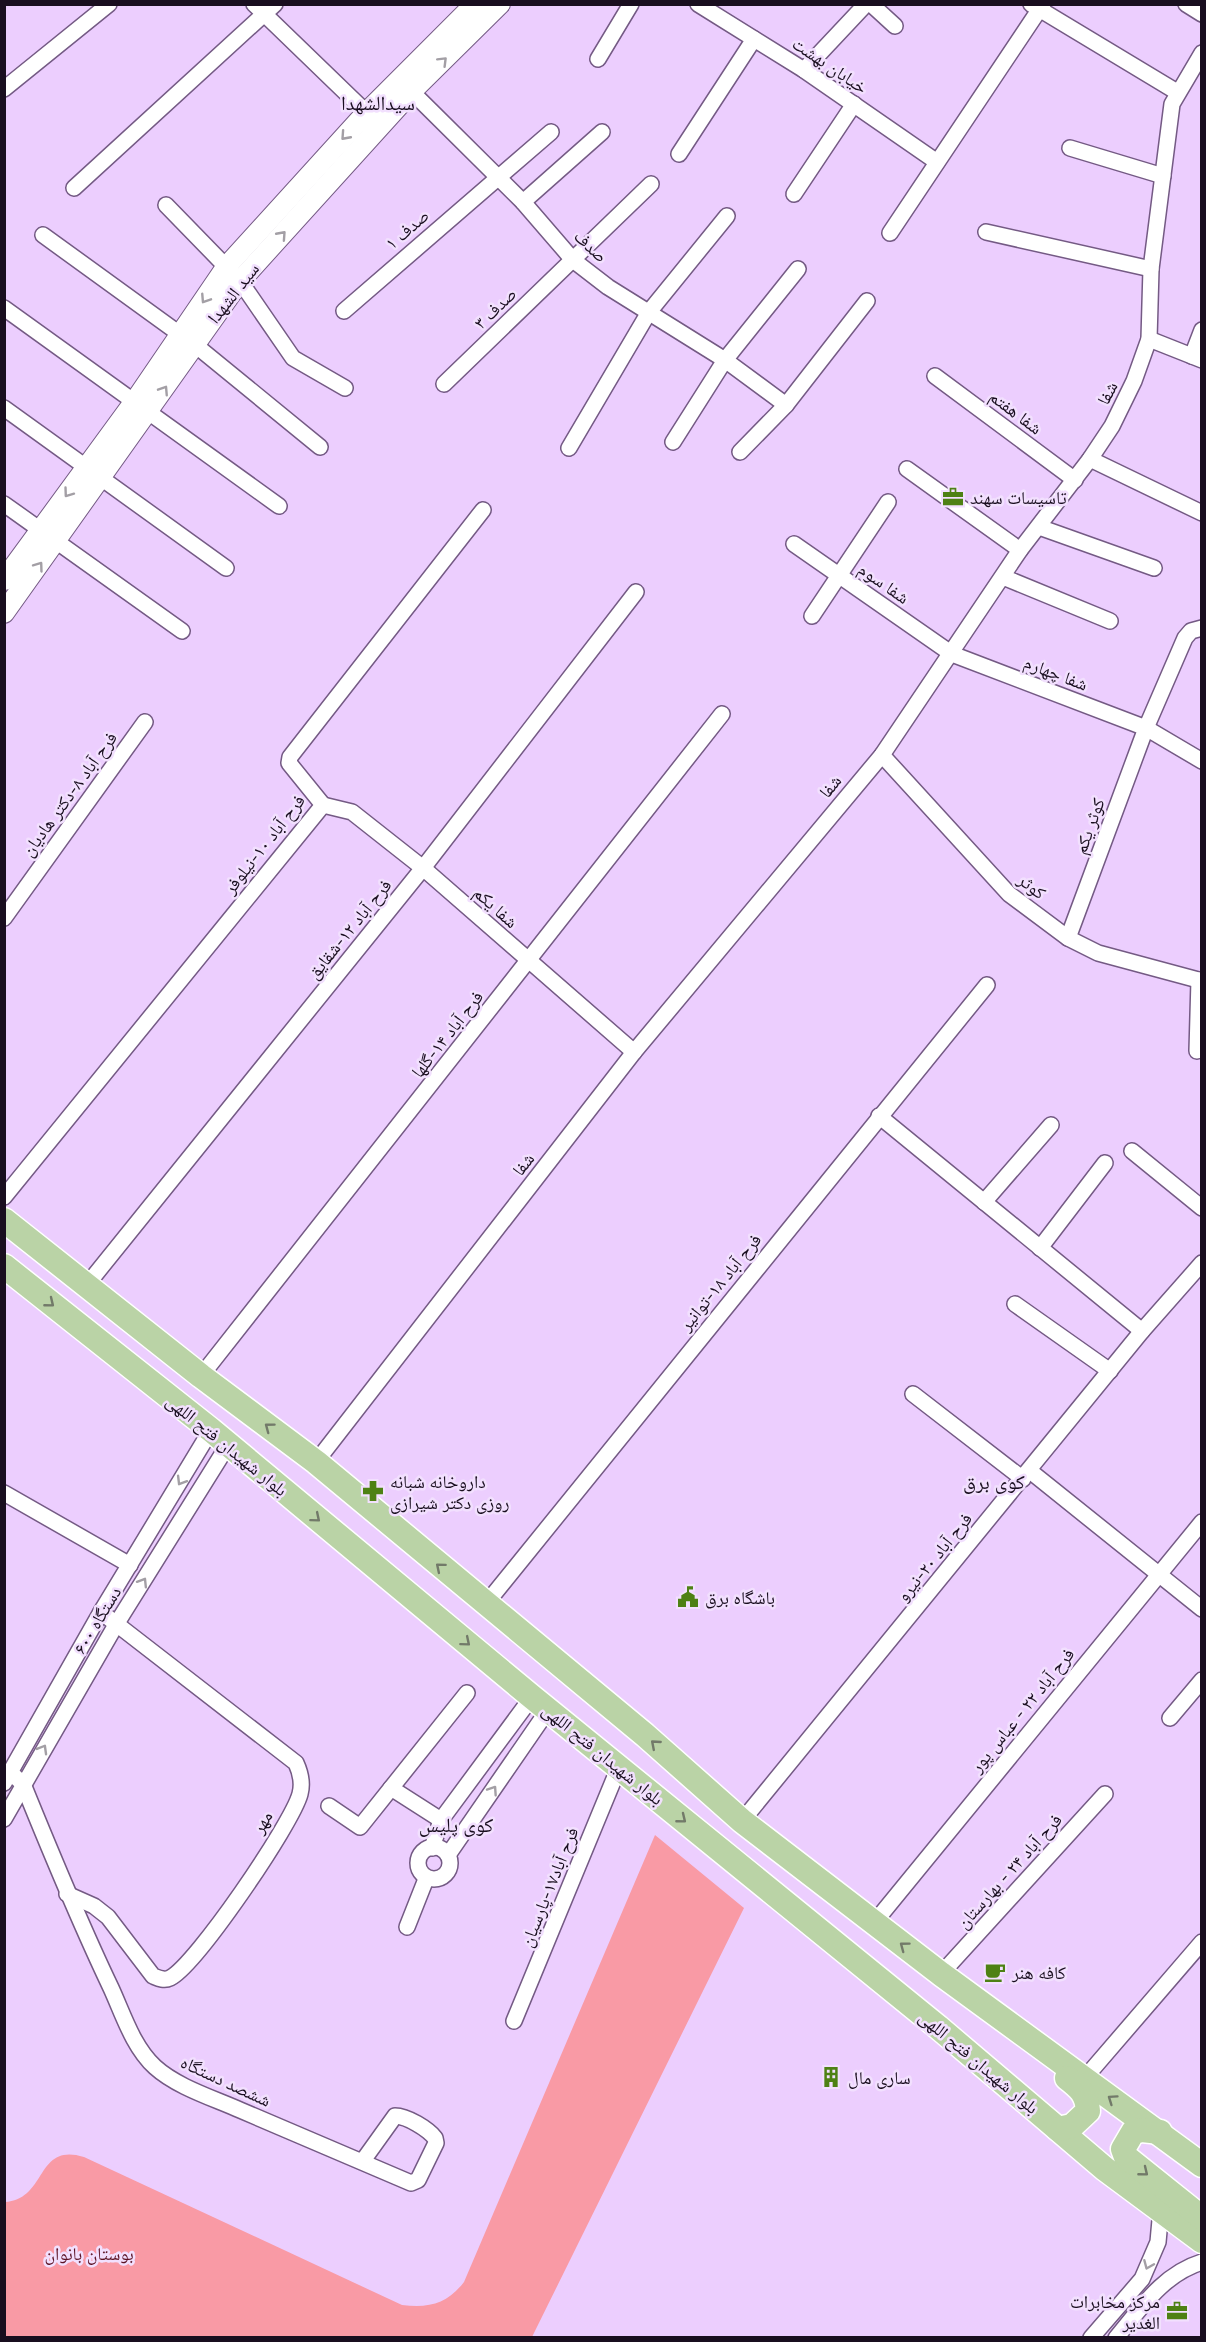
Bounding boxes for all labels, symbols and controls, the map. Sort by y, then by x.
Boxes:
street label: خیابان بهشت [788,32,872,98]
one-way arrow [435,57,446,68]
district label: سیدالشهدا [341,90,415,115]
one-way arrow [341,129,352,140]
street label: صدف ۱ [380,204,434,254]
street label: صدف [569,225,613,267]
one-way arrow [275,231,286,242]
street label: سید الشهدا [202,258,264,328]
street label: صدف ۳ [469,282,521,334]
one-way arrow [200,293,212,303]
street label: شفا [1091,377,1123,409]
street label: شفا هفتم [984,385,1047,440]
one-way arrow [157,386,168,397]
office icon: تاسیسات سهند [941,485,965,509]
one-way arrow [64,486,75,497]
place label: تاسیسات سهند [970,486,1067,509]
street label: شفا سوم [853,557,914,610]
one-way arrow [32,561,43,572]
street label: شفا چهارم [1020,650,1091,697]
street label: فرح آباد ۸-دکتر هادیان [16,727,123,861]
street label: شفا [814,770,846,802]
street label: فرح آباد ۱۰-نیلوفر [217,790,311,900]
street label: کوثر یکم [1068,794,1111,858]
street label: کوثر [1013,867,1051,904]
street label: فرح آباد ۱۲-شقایق [302,874,397,984]
street label: شفا یکم [468,881,523,934]
street label: فرح آباد ۱۴-گلها [406,986,489,1083]
street label: شفا [507,1148,539,1180]
street label: فرح آباد ۱۸-توانیر [673,1229,767,1337]
one-way arrow [43,1296,54,1307]
street label: بلوار شهیدان فتح اللهی [161,1389,292,1502]
one-way arrow [264,1423,275,1434]
district label: کوی برق [963,1469,1025,1494]
place label: داروخانه شبانه روزی دکتر شیرازی [390,1470,510,1514]
one-way arrow [176,1475,188,1485]
pharmacy icon: داروخانه شبانه روزی دکتر شیرازی [361,1479,385,1503]
street label: فرح آباد ۲۰-نیرو [891,1508,978,1607]
one-way arrow [309,1511,320,1522]
one-way arrow [436,1563,447,1574]
one-way arrow [136,1578,148,1588]
street label: ۶۰۰ دستگاه [68,1582,126,1658]
public building icon: باشگاه برق [676,1585,700,1609]
place label: باشگاه برق [705,1586,775,1609]
one-way arrow [459,1635,470,1646]
street label: فرح آباد ۲۲ - عباس پور [964,1643,1080,1778]
street label: بلوار شهیدان فتح اللهی [537,1698,668,1811]
one-way arrow [651,1740,662,1751]
one-way arrow [36,1745,48,1755]
one-way arrow [486,1785,497,1796]
street label: مهر [246,1807,278,1838]
street label: فرح آباد ۲۴ - بهارستان [951,1809,1067,1934]
district label: کوی پلیس [419,1812,493,1837]
one-way arrow [675,1812,686,1823]
street label: فرح آباد۱۷-پارسیان [515,1824,584,1951]
one-way arrow [900,1943,911,1954]
cafe icon: کافه هنر [983,1960,1007,1984]
place label: کافه هنر [1011,1961,1067,1984]
street label: بلوار شهیدان فتح اللهی [914,2005,1044,2120]
street label: ششصد دستگاه [177,2050,275,2112]
building icon: ساری مال [819,2065,843,2089]
place label: ساری مال [848,2066,911,2089]
one-way arrow [1108,2095,1119,2106]
one-way arrow [1137,2164,1148,2175]
park label: بوستان بانوان [44,2242,134,2265]
one-way arrow [1143,2259,1155,2270]
place label: مرکز مخابرات الغدیر [1070,2290,1160,2334]
office icon: مرکز مخابرات الغدیر [1165,2299,1189,2323]

